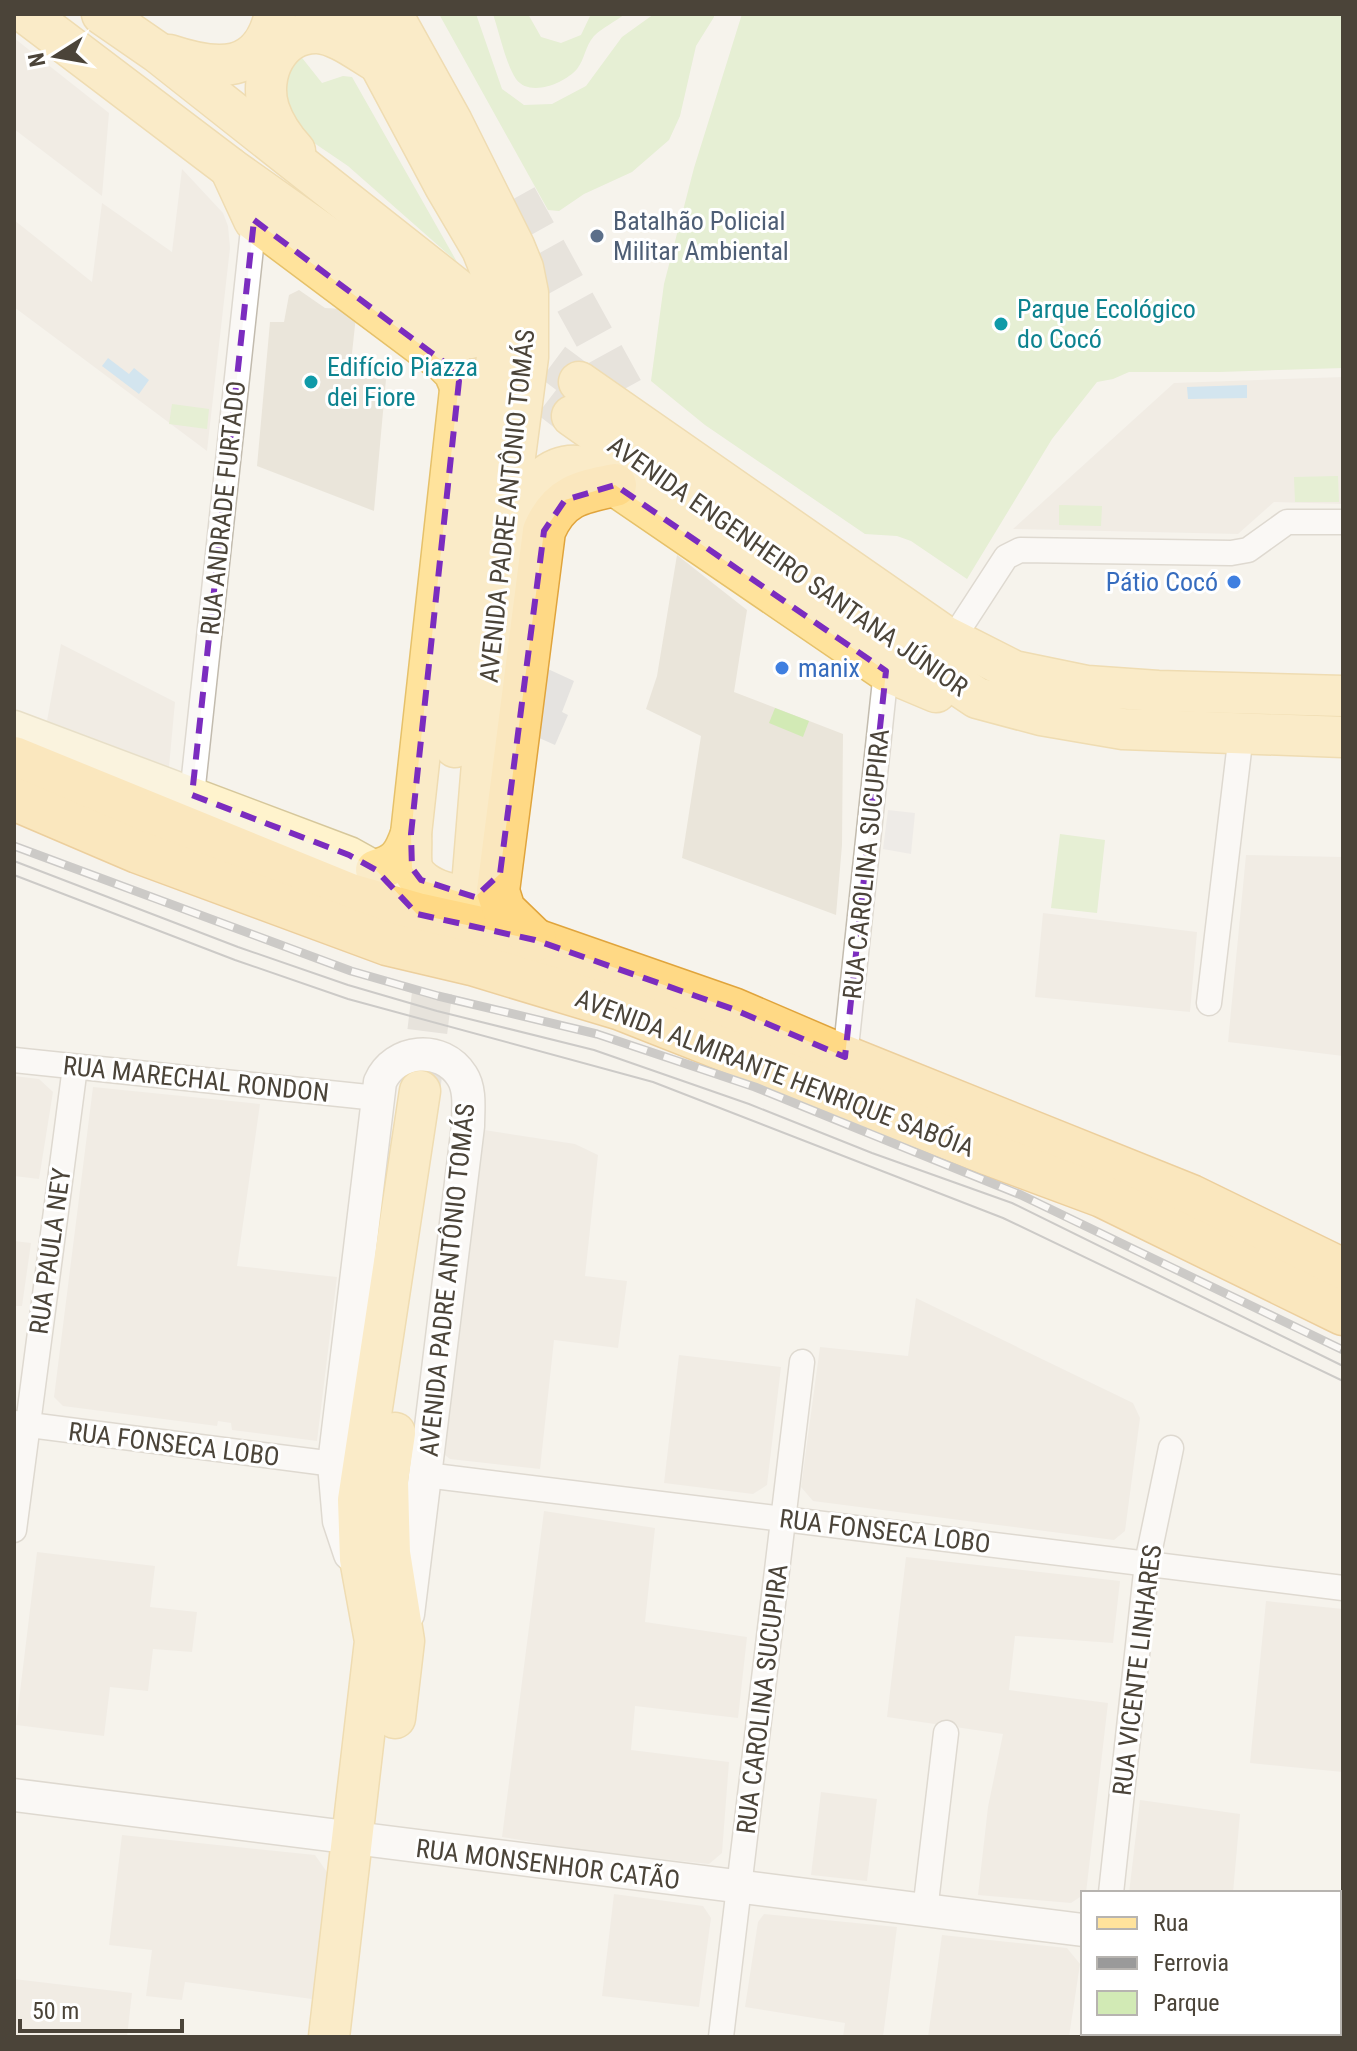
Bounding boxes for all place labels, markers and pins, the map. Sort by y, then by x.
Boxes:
place label: Batalhão Policial Militar Ambiental [613,206,789,266]
marker: Batalhão Policial Militar Ambiental [588,227,606,245]
place label: Parque Ecológico do Cocó [1017,294,1196,354]
marker: Parque Ecológico do Cocó [992,315,1010,333]
place label: Edifício Piazza dei Fiore [327,352,478,412]
marker: Edifício Piazza dei Fiore [302,373,320,391]
place label: Pátio Cocó [1106,567,1218,597]
marker: Pátio Cocó [1225,573,1243,591]
place label: manix [798,653,860,683]
marker: manix [773,659,791,677]

